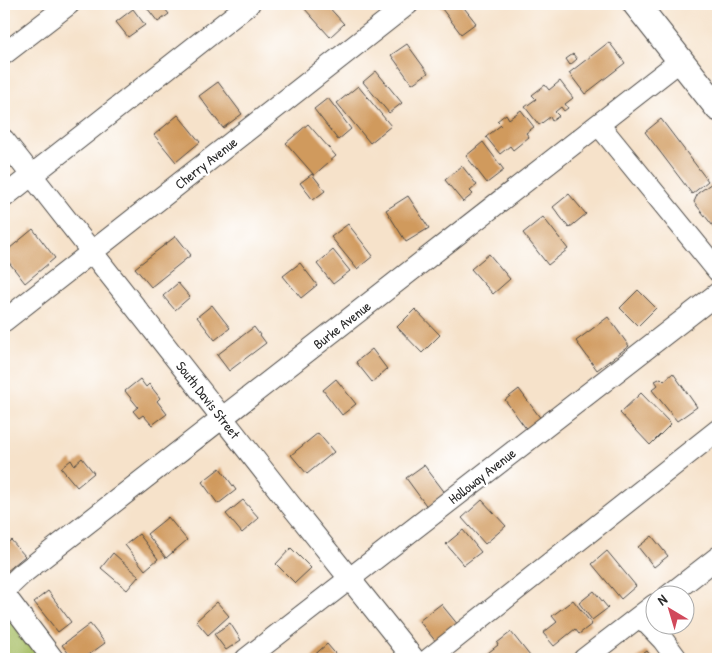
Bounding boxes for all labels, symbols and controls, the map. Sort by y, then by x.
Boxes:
street label: Cherry Avenue [170,132,242,194]
street label: Burke Avenue [309,296,375,353]
street label: South Davis Street [172,357,245,443]
street label: Holloway Avenue [444,443,520,509]
north arrow [644,586,694,636]
text: N [653,589,671,609]

